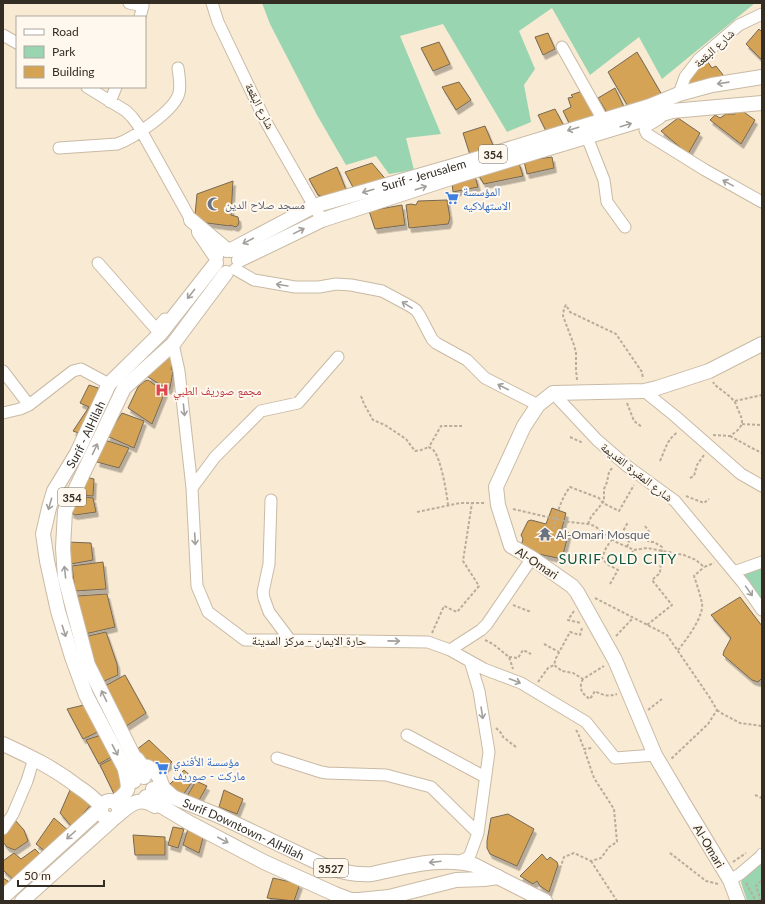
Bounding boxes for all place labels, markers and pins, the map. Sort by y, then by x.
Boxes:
place label: المؤسسة الاستهلاكيه [463,184,511,213]
supermarket icon: المؤسسة الاستهلاكيه [444,190,460,206]
mosque icon: مسجد صلاح الدين [206,196,222,212]
place label: مسجد صلاح الدين [225,197,305,212]
hospital icon: مجمع صوريف الطبي [154,382,170,398]
place label: مجمع صوريف الطبي [173,383,262,401]
temple icon: Al-Omari Mosque [537,526,553,542]
place label: Al-Omari Mosque [556,527,650,542]
place label: مؤسسة الأفندي ماركت - صوريف [173,754,245,783]
supermarket icon: مؤسسة الأفندي ماركت - صوريف [154,760,170,776]

